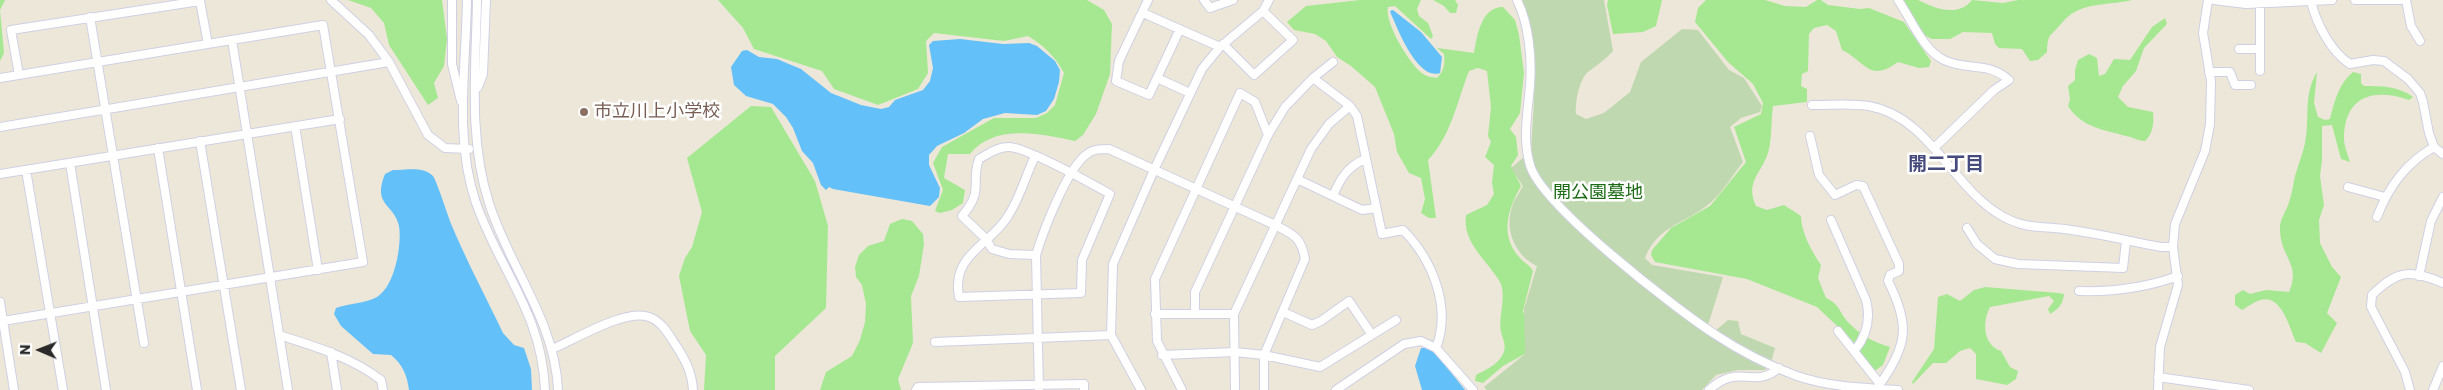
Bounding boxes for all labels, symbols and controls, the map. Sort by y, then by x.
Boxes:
place label: 市立川上小学校 [594,101,720,123]
marker: 市立川上小学校 [578,106,590,118]
district label: 開二丁目 [1908,154,1984,176]
park label: 開公園墓地 [1553,182,1643,204]
north arrow [15,325,65,375]
text: N [15,344,35,355]

